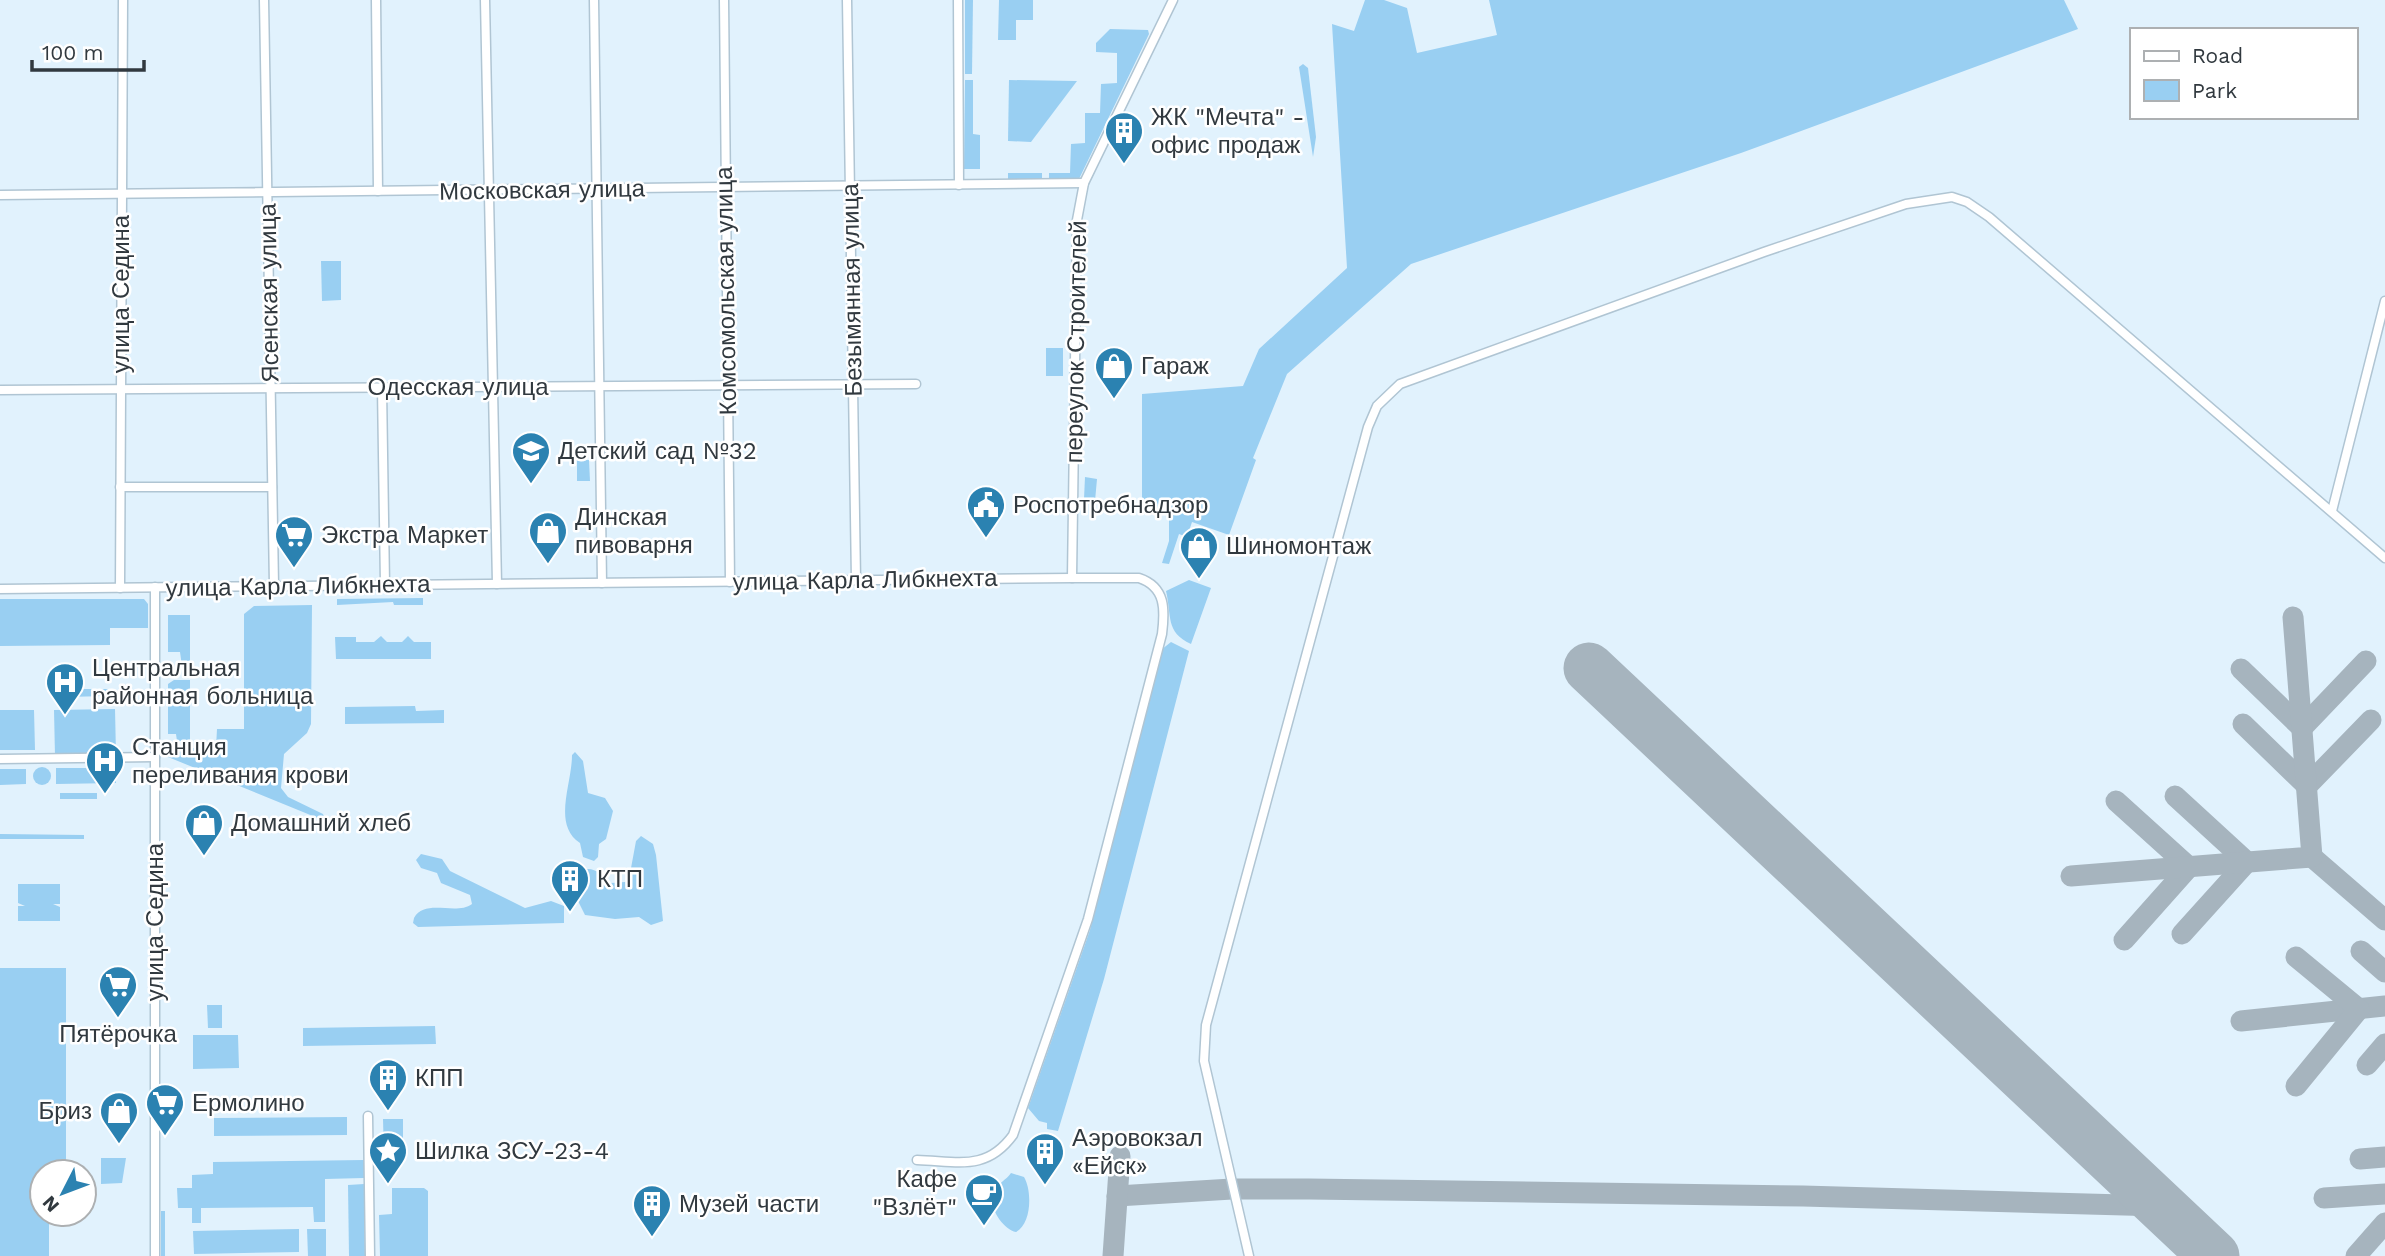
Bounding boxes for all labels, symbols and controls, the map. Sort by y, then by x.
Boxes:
scale bar [32,28,144,72]
legend [2130,28,2357,119]
text: 100 m [42,40,104,65]
text: Road [2192,43,2243,68]
text: Park [2192,78,2237,103]
place label: ЖК "Мечта" - офис продаж [1151,103,1304,159]
building icon: ЖК "Мечта" - офис продаж [1103,110,1145,165]
street label: Комсомольская улица [710,166,742,416]
street label: Московская улица [439,174,646,206]
street label: Безымянная улица [836,182,868,397]
street label: Ясенская улица [253,202,285,383]
street label: улица Седина [107,214,135,373]
street label: переулок Строителей [1060,220,1092,464]
shop icon: Гараж [1093,345,1135,400]
place label: Гараж [1141,352,1209,380]
street label: Одесская улица [367,373,549,401]
school or university icon: Детский сад №32 [510,430,552,485]
place label: Детский сад №32 [558,437,757,465]
public building icon: Роспотребнадзор [965,484,1007,539]
place label: Роспотребнадзор [1013,491,1208,519]
place label: Динская пивоварня [575,503,693,559]
shop icon: Динская пивоварня [527,510,569,565]
supermarket icon: Экстра Маркет [273,514,315,569]
place label: Экстра Маркет [321,521,488,549]
shop icon: Шиномонтаж [1178,525,1220,580]
place label: Шиномонтаж [1226,532,1371,560]
street label: улица Карла Либкнехта [732,564,998,596]
street label: улица Карла Либкнехта [165,570,431,602]
place label: Центральная районная больница [92,654,314,710]
hospital icon: Центральная районная больница [44,661,86,716]
place label: Станция переливания крови [132,733,349,789]
hospital icon: Станция переливания крови [84,740,126,795]
shop icon: Домашний хлеб [183,802,225,857]
place label: Домашний хлеб [231,809,411,837]
street label: улица Седина [141,842,169,1001]
building icon: КТП [549,858,591,913]
place label: КТП [597,865,643,893]
supermarket icon: Пятёрочка [97,964,139,1019]
place label: Пятёрочка [59,1020,177,1048]
building icon: КПП [367,1057,409,1112]
place label: КПП [415,1064,463,1092]
supermarket icon: Ермолино [144,1082,186,1137]
place label: Ермолино [192,1089,305,1117]
shop icon: Бриз [98,1090,140,1145]
place label: Бриз [38,1097,92,1125]
place label: Аэровокзал «Ейск» [1072,1124,1202,1180]
place icon: Шилка ЗСУ-23-4 [367,1130,409,1185]
building icon: Аэровокзал «Ейск» [1024,1131,1066,1186]
place label: Шилка ЗСУ-23-4 [415,1137,609,1165]
north arrow [28,1158,98,1228]
place label: Кафе "Взлёт" [873,1165,957,1221]
cafe icon: Кафе "Взлёт" [963,1172,1005,1227]
building icon: Музей части [631,1183,673,1238]
place label: Музей части [679,1190,819,1218]
text: N [37,1191,64,1217]

